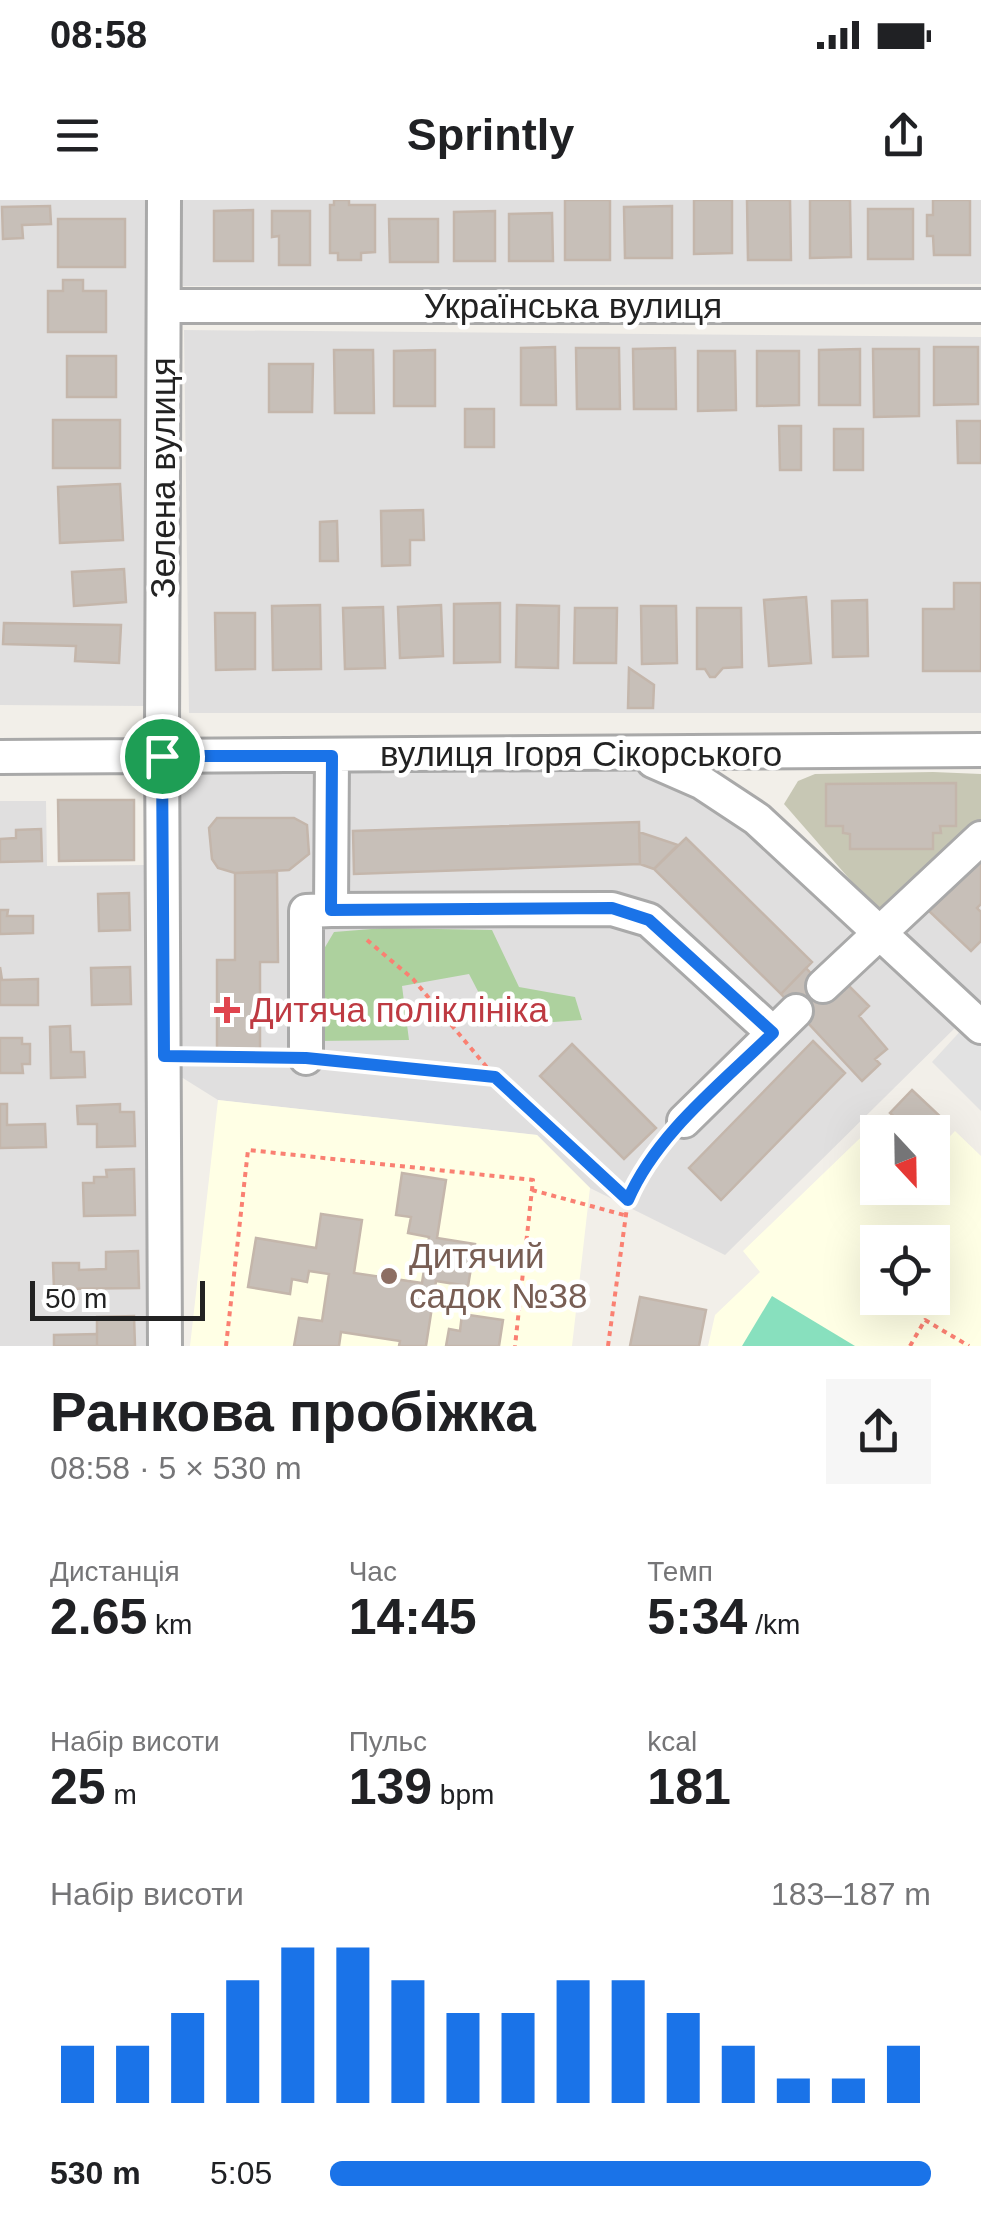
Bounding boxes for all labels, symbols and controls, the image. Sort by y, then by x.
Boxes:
text: 08:58 [50,14,147,56]
icon: menu [50,108,105,163]
icon: share [876,108,931,163]
text: Sprintly [407,109,574,160]
street label: Українська вулиця [424,286,722,325]
street label: Зелена вулиця [143,357,182,599]
pin [120,714,205,799]
icon: arrive [135,729,190,784]
street label: вулиця Ігоря Сікорського [380,734,782,773]
place label: Дитяча поліклініка [250,990,549,1029]
marker: Дитяча поліклініка [214,997,240,1023]
north arrow [860,1115,950,1205]
map controls [860,1115,950,1315]
button: locate [860,1225,950,1315]
place label: Дитячий садок №38 [409,1236,587,1315]
marker: Дитячий садок №38 [378,1265,400,1287]
scale bar [30,1276,205,1320]
text: 50 m [45,1283,107,1314]
button: share [826,1379,931,1484]
text: Ранкова пробіжка [50,1381,536,1443]
text: 08:58 · 5 × 530 m [50,1450,302,1486]
text: Дистанція [50,1556,180,1587]
text: Час [349,1556,397,1587]
text: Темп [647,1556,713,1587]
text: 2.65 [50,1589,147,1645]
text: 14:45 [349,1589,477,1645]
text: 5:34 [647,1589,747,1645]
text: km [147,1609,192,1640]
text: /km [747,1609,800,1640]
text: Набір висоти [50,1726,220,1757]
text: Пульс [349,1726,427,1757]
text: kcal [647,1726,697,1757]
text: 25 [50,1759,106,1815]
text: 139 [349,1759,432,1815]
text: 181 [647,1759,731,1815]
text: m [106,1779,137,1810]
text: bpm [432,1779,494,1810]
text: Набір висоти [50,1876,244,1912]
text: 183–187 m [771,1876,931,1912]
text: 530 m [50,2155,141,2191]
text: 5:05 [210,2155,272,2191]

